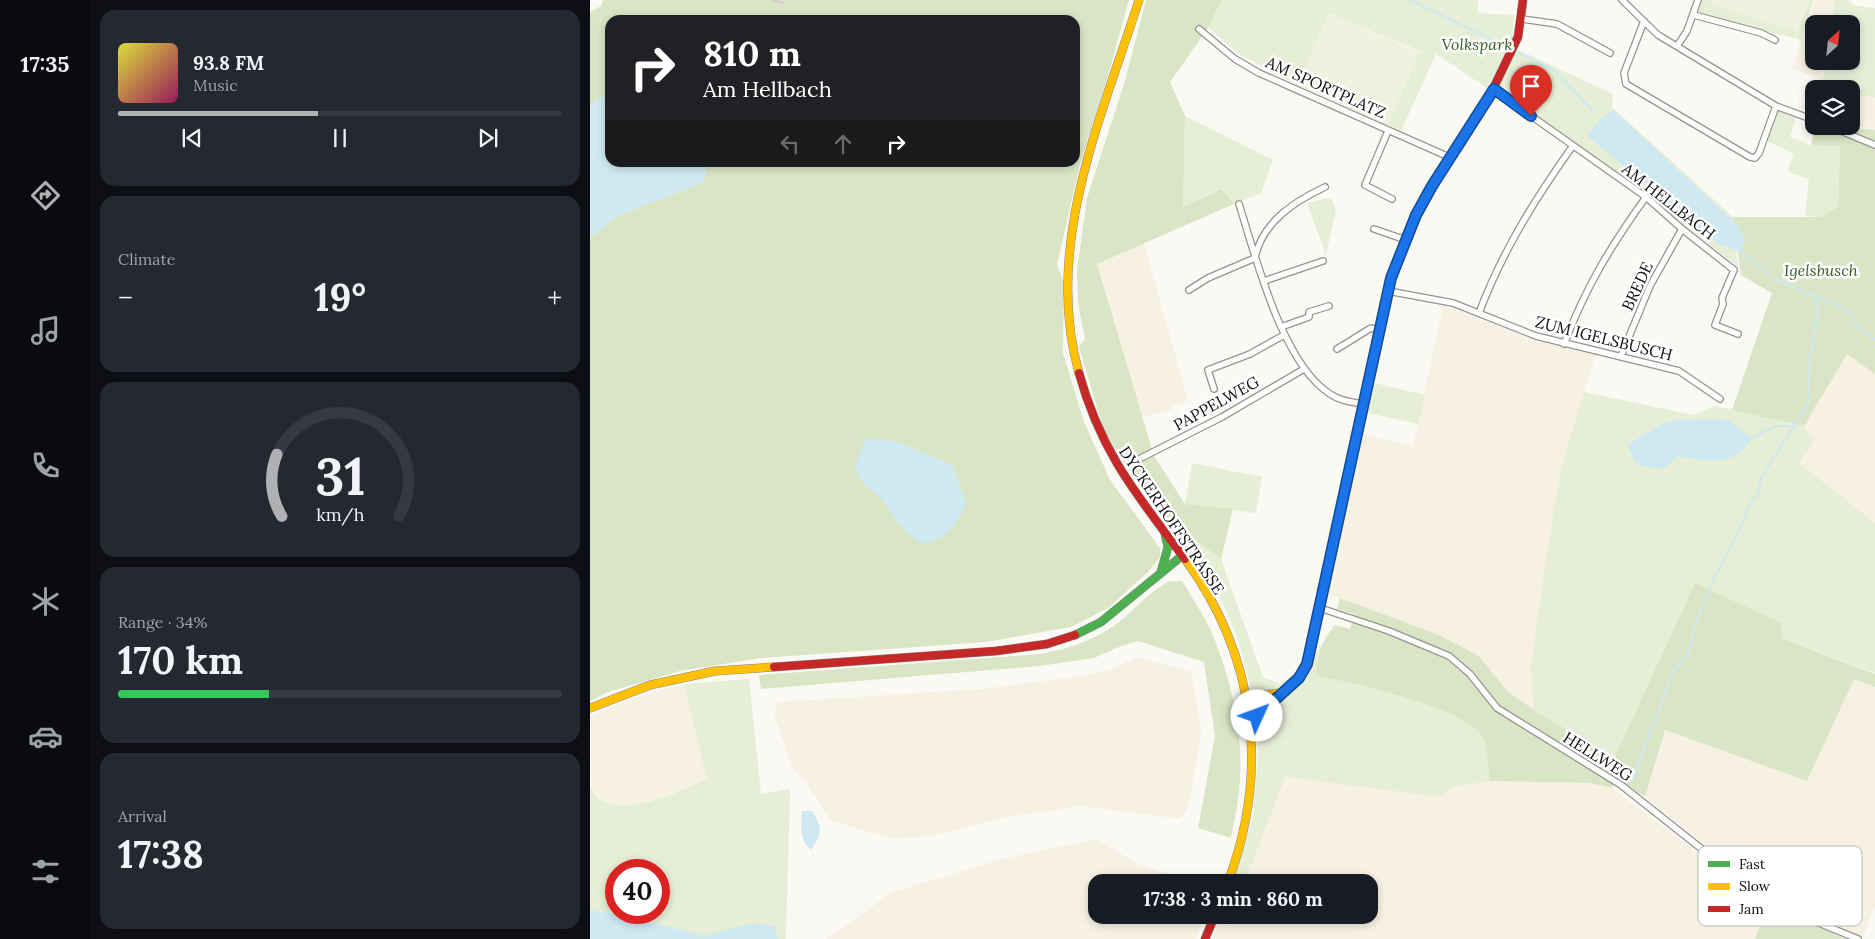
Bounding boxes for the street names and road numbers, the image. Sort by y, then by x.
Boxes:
street label: AM SPORTPLATZ [1262,51,1389,122]
street label: AM HELLBACH [1618,158,1720,244]
street label: BREDE [1617,258,1657,314]
street label: ZUM IGELSBUSCH [1533,311,1675,365]
street label: PAPPELWEG [1170,371,1262,435]
street label: DYCKERHOFFSTRASSE [1115,442,1229,598]
street label: HELLWEG [1560,727,1636,785]

